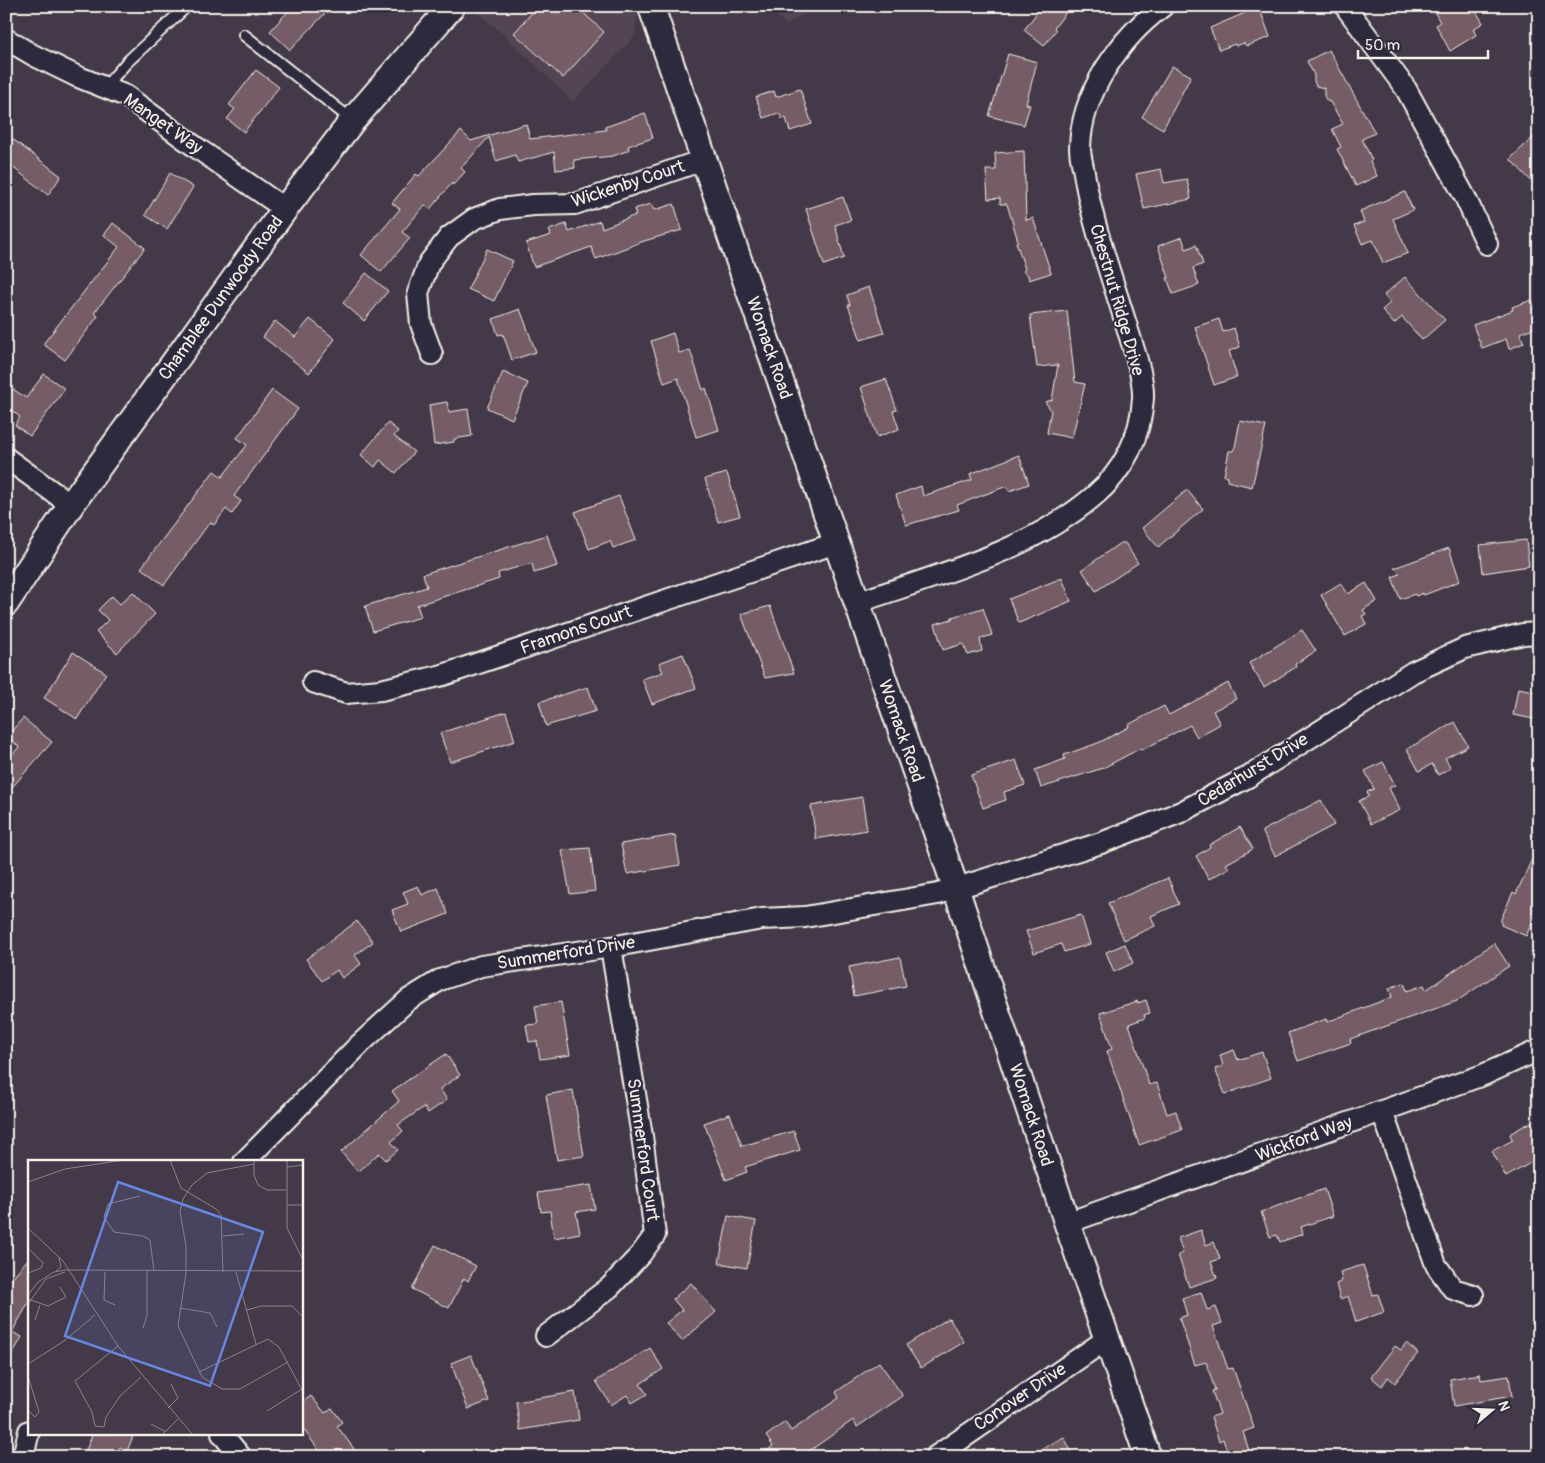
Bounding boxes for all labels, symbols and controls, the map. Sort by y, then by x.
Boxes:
scale bar [1358,28,1488,60]
text: 50 m [1365,36,1400,55]
street label: Manget Way [119,88,207,160]
street label: Wickenby Court [568,155,688,213]
street label: Chamblee Dunwoody Road [153,211,289,385]
street label: Chestnut Ridge Drive [1084,222,1150,379]
street label: Womack Road [741,294,797,402]
street label: Framons Court [517,600,635,660]
street label: Womack Road [873,677,929,785]
street label: Cedarhurst Drive [1193,728,1313,812]
street label: Summerford Drive [495,931,637,975]
street label: Womack Road [1004,1061,1058,1169]
street label: Summerford Court [622,1077,665,1224]
street label: Wickford Way [1252,1111,1356,1167]
inset map [28,1160,302,1436]
street label: Conover Drive [969,1358,1071,1436]
north arrow [1468,1386,1518,1436]
text: N [1494,1399,1513,1413]

